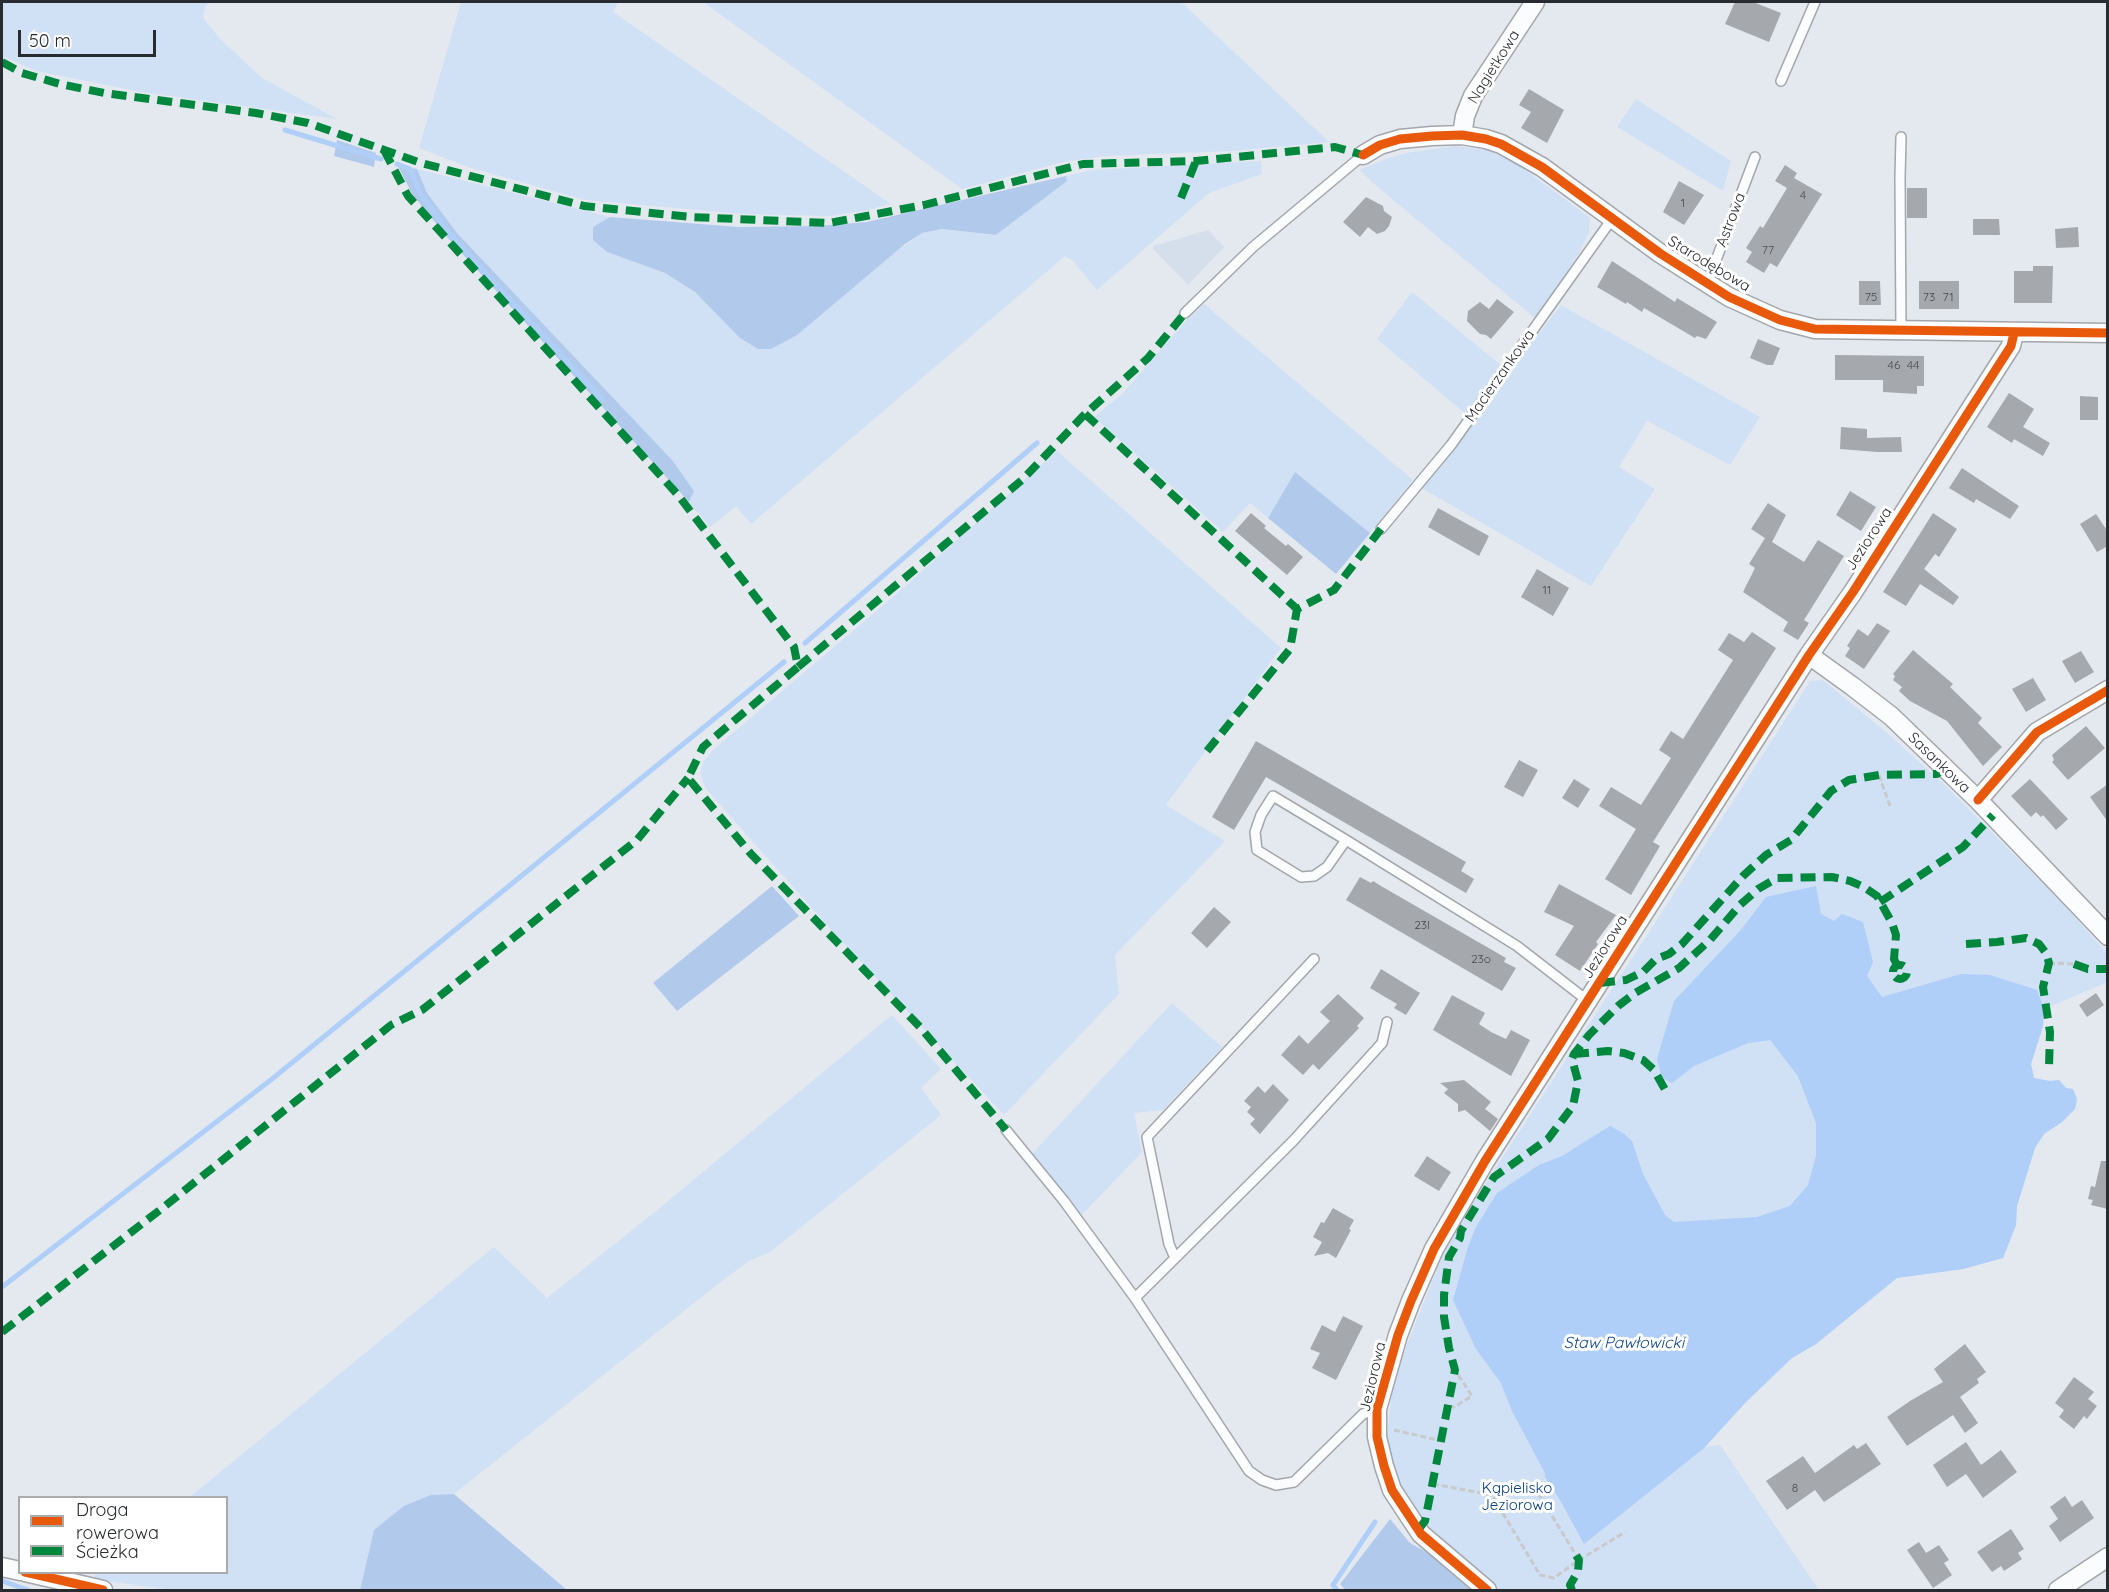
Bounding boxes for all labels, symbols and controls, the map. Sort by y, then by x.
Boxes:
scale bar [21,18,159,56]
street label: Nagietkowa [1464,27,1524,107]
text: 50 m [29,29,71,52]
house number: 4 [1800,188,1806,202]
street label: Astrowa [1712,190,1750,250]
house number: 1 [1681,196,1685,210]
street label: Starodębowa [1664,232,1754,296]
house number: 77 [1762,243,1774,257]
house number: 75 [1865,290,1877,304]
house number: 73 [1923,290,1935,304]
house number: 71 [1942,290,1954,304]
street label: Macierzankowa [1461,326,1539,426]
house number: 46 [1888,358,1900,372]
house number: 44 [1907,358,1919,372]
street label: Jeziorowa [1842,504,1896,574]
house number: 11 [1543,583,1551,597]
street label: Sasankowa [1904,729,1974,797]
street label: Jeziorowa [1578,912,1632,982]
house number: 23l [1414,918,1430,932]
house number: 23o [1471,952,1491,966]
water label: Staw Pawłowicki [1564,1333,1684,1353]
street label: Jeziorowa [1356,1340,1390,1414]
park label: Kąpielisko Jeziorowa [1481,1479,1553,1514]
house number: 8 [1792,1481,1798,1495]
legend [18,1496,228,1574]
text: Droga rowerowa [76,1498,159,1544]
text: Ścieżka [76,1540,139,1563]

